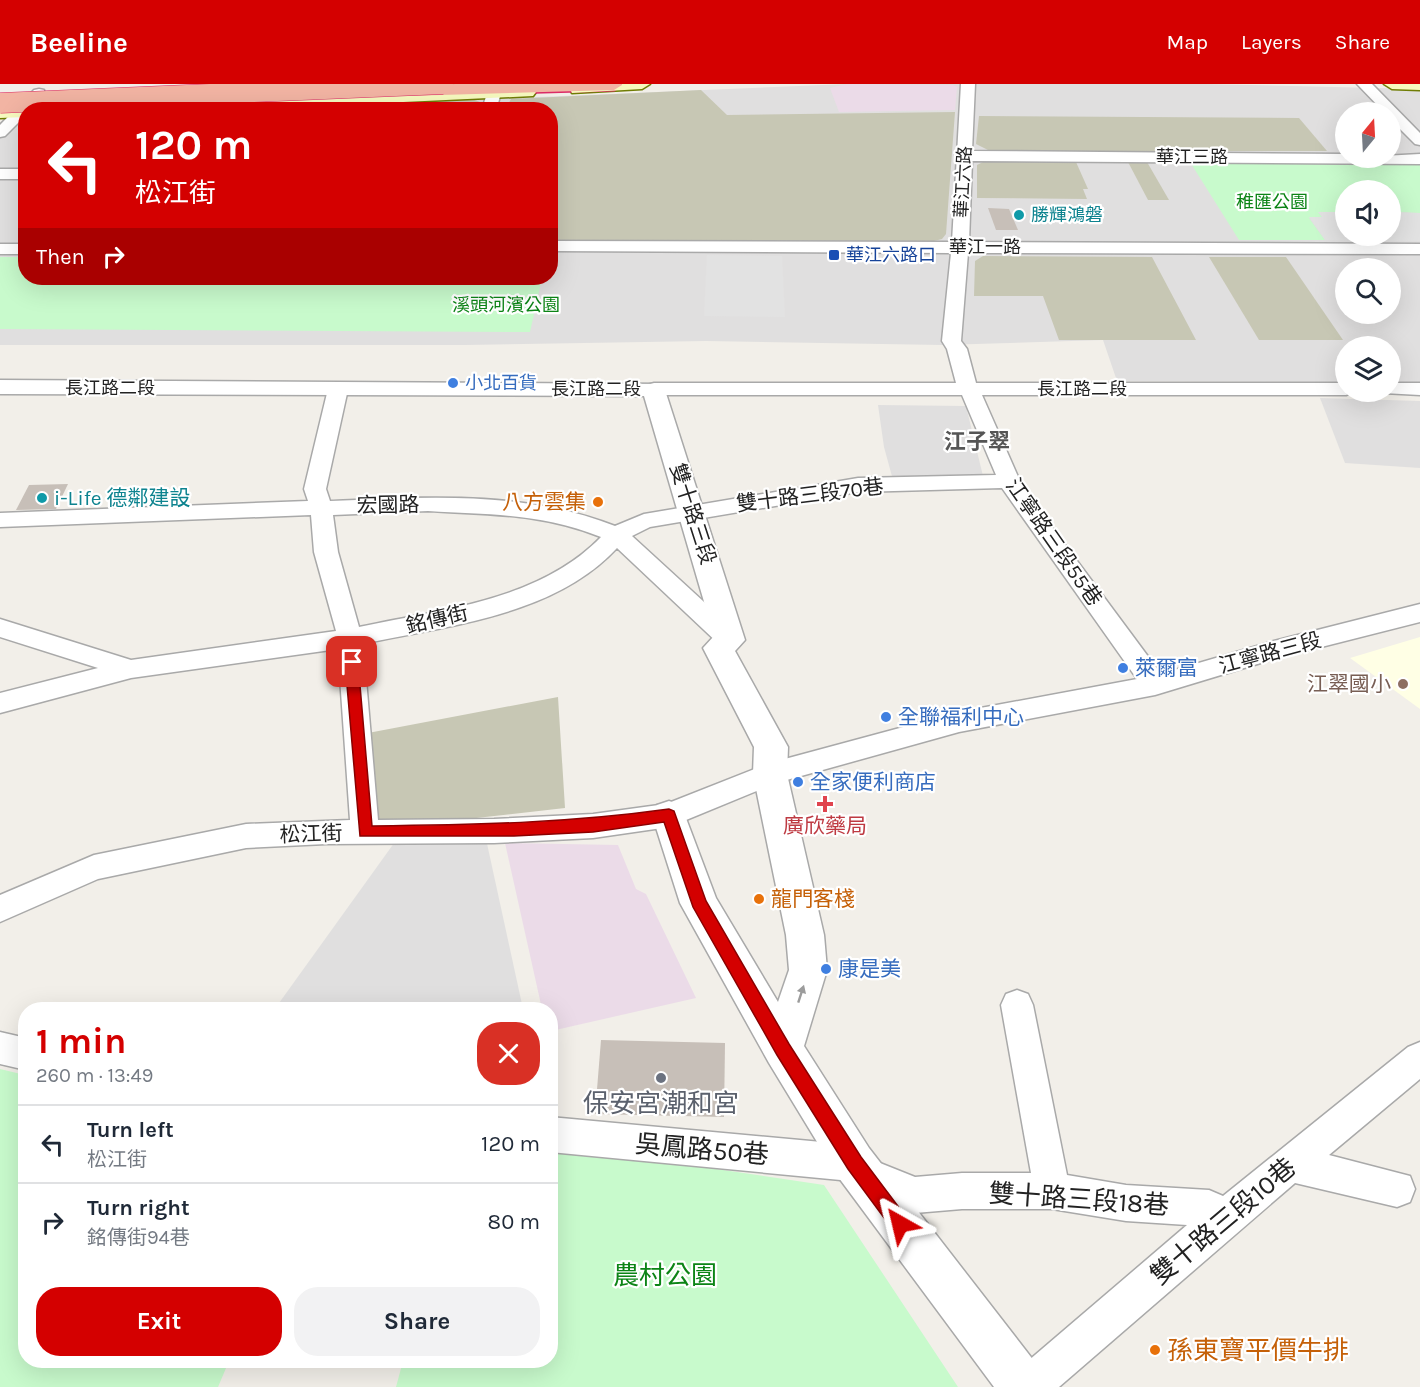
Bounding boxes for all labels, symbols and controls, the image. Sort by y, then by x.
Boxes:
text: Beeline [30,26,128,59]
text: Map [1166,30,1208,54]
text: Layers [1241,30,1302,54]
text: Share [1335,30,1390,54]
north arrow [1335,102,1401,168]
map controls [1335,102,1401,402]
text: 120 m [135,120,252,170]
icon: left [36,126,114,204]
street label: 華江六路 [950,145,976,219]
street label: 華江三路 [1156,146,1228,168]
text: 松江街 [135,177,216,209]
button: sound [1335,180,1401,246]
park label: 稚匯公園 [1236,191,1308,213]
place label: 勝輝鴻磐 [1031,204,1103,226]
marker: 勝輝鴻磐 [1012,208,1026,222]
street label: 華江一路 [949,236,1021,258]
icon: right [97,240,130,273]
text: Then [36,244,85,270]
place label: 華江六路口 [846,244,936,266]
marker: 華江六路口 [827,248,841,262]
button: search [1335,258,1401,324]
park label: 溪頭河濱公園 [452,294,560,316]
button: layers [1335,336,1401,402]
place label: 小北百貨 [465,372,537,394]
marker: 小北百貨 [446,376,460,390]
street label: 長江路二段 [65,377,155,399]
street label: 長江路二段 [551,378,641,400]
street label: 長江路二段 [1037,378,1127,400]
district label: 江子翠 [944,429,1010,455]
street label: 雙十路三段 [665,460,721,568]
street label: 雙十路三段70巷 [735,474,885,516]
street label: 江寧路三段55巷 [1001,474,1107,610]
place label: i-Life 德鄰建設 [54,486,191,510]
place label: 八方雲集 [502,490,586,514]
marker: i-Life 德鄰建設 [35,491,49,505]
street label: 宏國路 [356,492,420,518]
marker: 八方雲集 [591,495,605,509]
street label: 銘傳街 [404,600,470,638]
street label: 江寧路三段 [1216,628,1324,678]
pin [326,636,377,687]
icon: arrive [335,645,368,678]
place label: 萊爾富 [1135,656,1198,680]
marker: 萊爾富 [1116,661,1130,675]
place label: 江翠國小 [1307,672,1391,696]
marker: 江翠國小 [1396,677,1410,691]
place label: 全聯福利中心 [898,705,1024,729]
marker: 全聯福利中心 [879,710,893,724]
place label: 全家便利商店 [810,770,936,794]
marker: 全家便利商店 [791,775,805,789]
marker: 廣欣藥局 [818,797,832,811]
place label: 廣欣藥局 [783,814,867,838]
street label: 松江街 [279,821,343,847]
place label: 龍門客棧 [771,887,855,911]
marker: 龍門客棧 [752,892,766,906]
place label: 康是美 [838,957,901,981]
marker: 康是美 [819,962,833,976]
one-way arrow [796,985,806,1003]
text: 1 min [36,1020,126,1062]
button: close [477,1022,540,1085]
text: 260 m · 13:49 [36,1064,153,1087]
marker: 保安宮潮和宮 [654,1071,668,1085]
place label: 保安宮潮和宮 [583,1088,739,1119]
text: Turn left [87,1117,174,1143]
icon: left [36,1128,69,1161]
street label: 吳鳳路50巷 [634,1128,770,1171]
text: 120 m [481,1131,540,1157]
text: 松江街 [87,1148,147,1171]
street label: 雙十路三段10巷 [1144,1152,1302,1291]
street label: 雙十路三段18巷 [988,1178,1170,1221]
position arrow [868,1192,932,1256]
text: Turn right [87,1195,190,1221]
icon: right [36,1206,69,1239]
text: 80 m [488,1209,540,1235]
text: 銘傳街94巷 [87,1226,190,1249]
park label: 農村公園 [613,1260,717,1291]
button: Exit [36,1287,282,1356]
button: Share [294,1287,540,1356]
place label: 孫東寶平價牛排 [1167,1335,1349,1366]
marker: 孫東寶平價牛排 [1148,1343,1162,1357]

